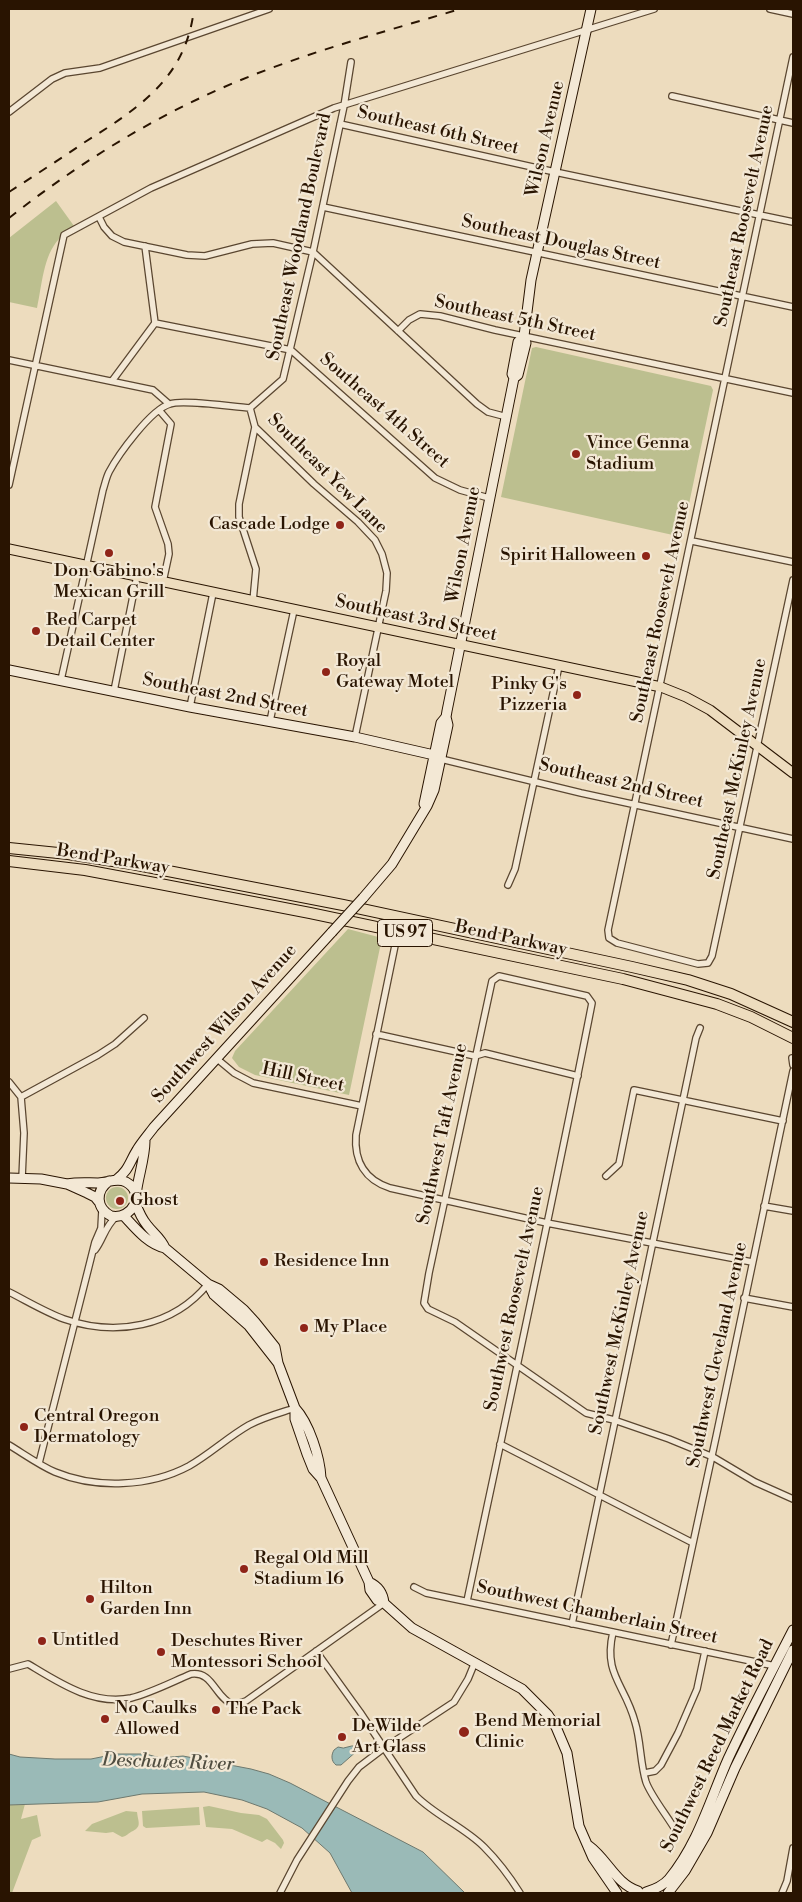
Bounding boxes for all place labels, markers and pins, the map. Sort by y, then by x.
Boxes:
place label: Vince Genna Stadium [586,433,689,476]
marker: Vince Genna Stadium [570,448,582,460]
place label: Cascade Lodge [209,514,330,536]
marker: Cascade Lodge [334,519,346,531]
place label: Spirit Halloween [500,545,636,567]
marker: Don Gabino's Mexican Grill [103,547,115,559]
marker: Spirit Halloween [640,550,652,562]
place label: Don Gabino's Mexican Grill [54,561,164,604]
place label: Red Carpet Detail Center [46,610,155,652]
marker: Red Carpet Detail Center [30,625,42,637]
place label: Royal Gateway Motel [336,651,454,694]
marker: Royal Gateway Motel [320,666,332,678]
place label: Pinky G's Pizzeria [491,674,567,716]
marker: Pinky G's Pizzeria [571,689,583,701]
place label: Ghost [130,1190,179,1212]
marker: Ghost [114,1195,126,1207]
place label: Residence Inn [274,1251,389,1273]
marker: Residence Inn [258,1256,270,1268]
place label: My Place [314,1317,387,1339]
marker: My Place [298,1322,310,1334]
place label: Central Oregon Dermatology [34,1406,159,1448]
marker: Central Oregon Dermatology [18,1421,30,1433]
place label: Regal Old Mill Stadium 16 [254,1548,369,1590]
marker: Regal Old Mill Stadium 16 [238,1563,250,1575]
place label: Hilton Garden Inn [100,1578,192,1620]
marker: Hilton Garden Inn [84,1593,96,1605]
place label: Untitled [52,1630,119,1652]
place label: Deschutes River Montessori School [171,1631,322,1674]
marker: Untitled [36,1635,48,1647]
marker: Deschutes River Montessori School [155,1646,167,1658]
place label: No Caulks Allowed [115,1698,197,1740]
place label: The Pack [226,1699,301,1721]
marker: The Pack [210,1704,222,1716]
place label: Bend Memorial Clinic [475,1711,601,1754]
marker: No Caulks Allowed [99,1713,111,1725]
place label: DeWilde Art Glass [352,1716,426,1758]
marker: Bend Memorial Clinic [457,1725,471,1739]
marker: DeWilde Art Glass [336,1731,348,1743]

